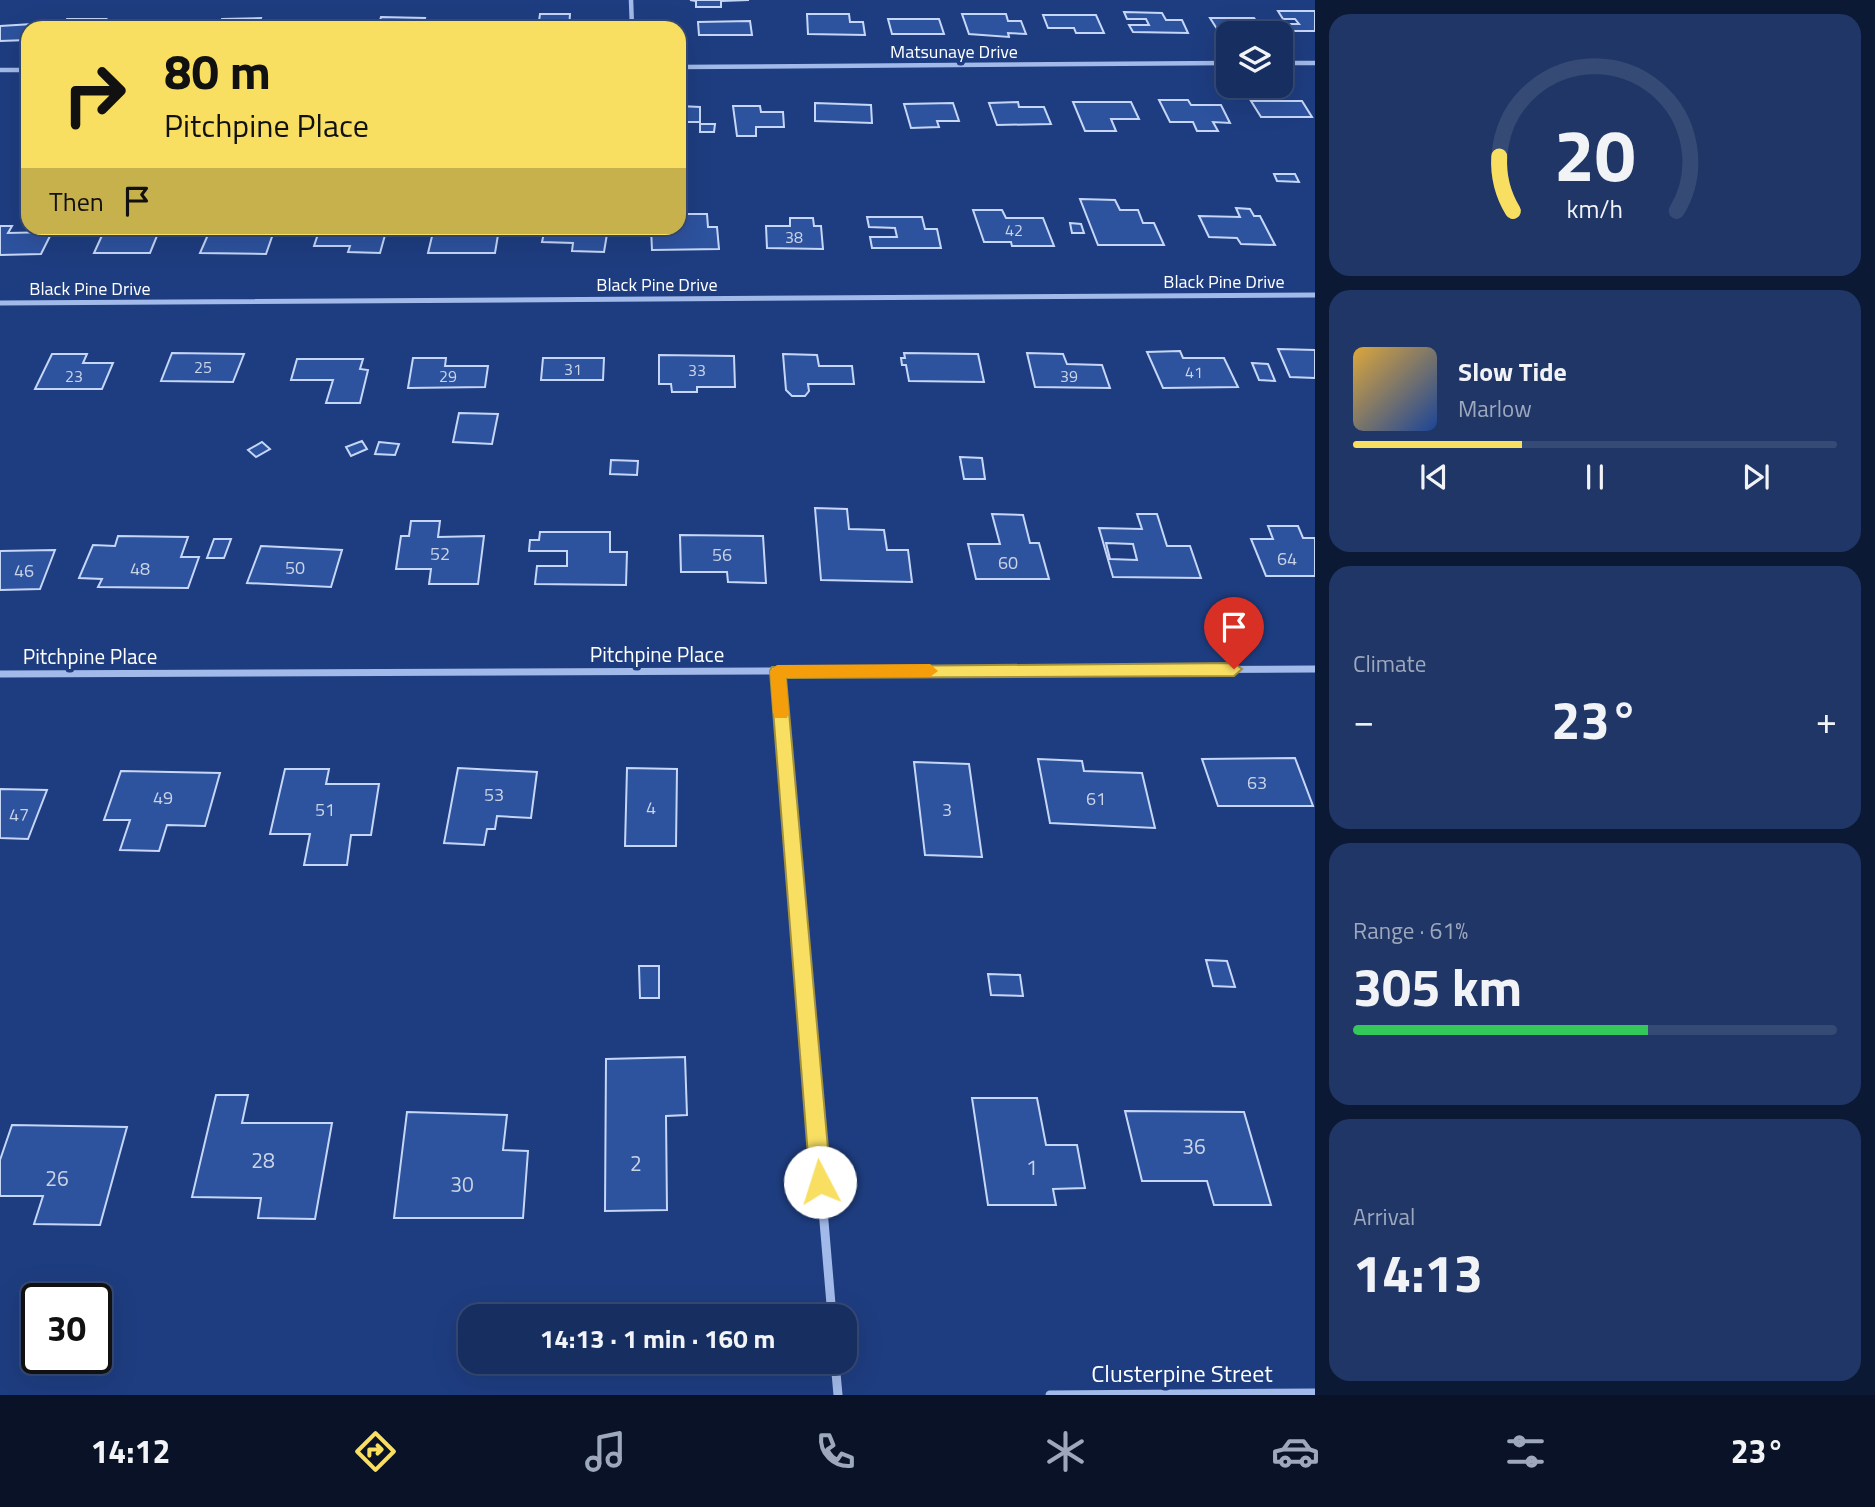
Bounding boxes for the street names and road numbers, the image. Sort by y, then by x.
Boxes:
street label: Matsunaye Drive [890,38,1018,65]
street label: Black Pine Drive [1163,268,1285,295]
street label: Black Pine Drive [596,271,718,298]
street label: Black Pine Drive [29,275,151,302]
street label: Pitchpine Place [590,638,724,670]
street label: Pitchpine Place [23,640,157,672]
street label: Clusterpine Street [1091,1355,1273,1391]

